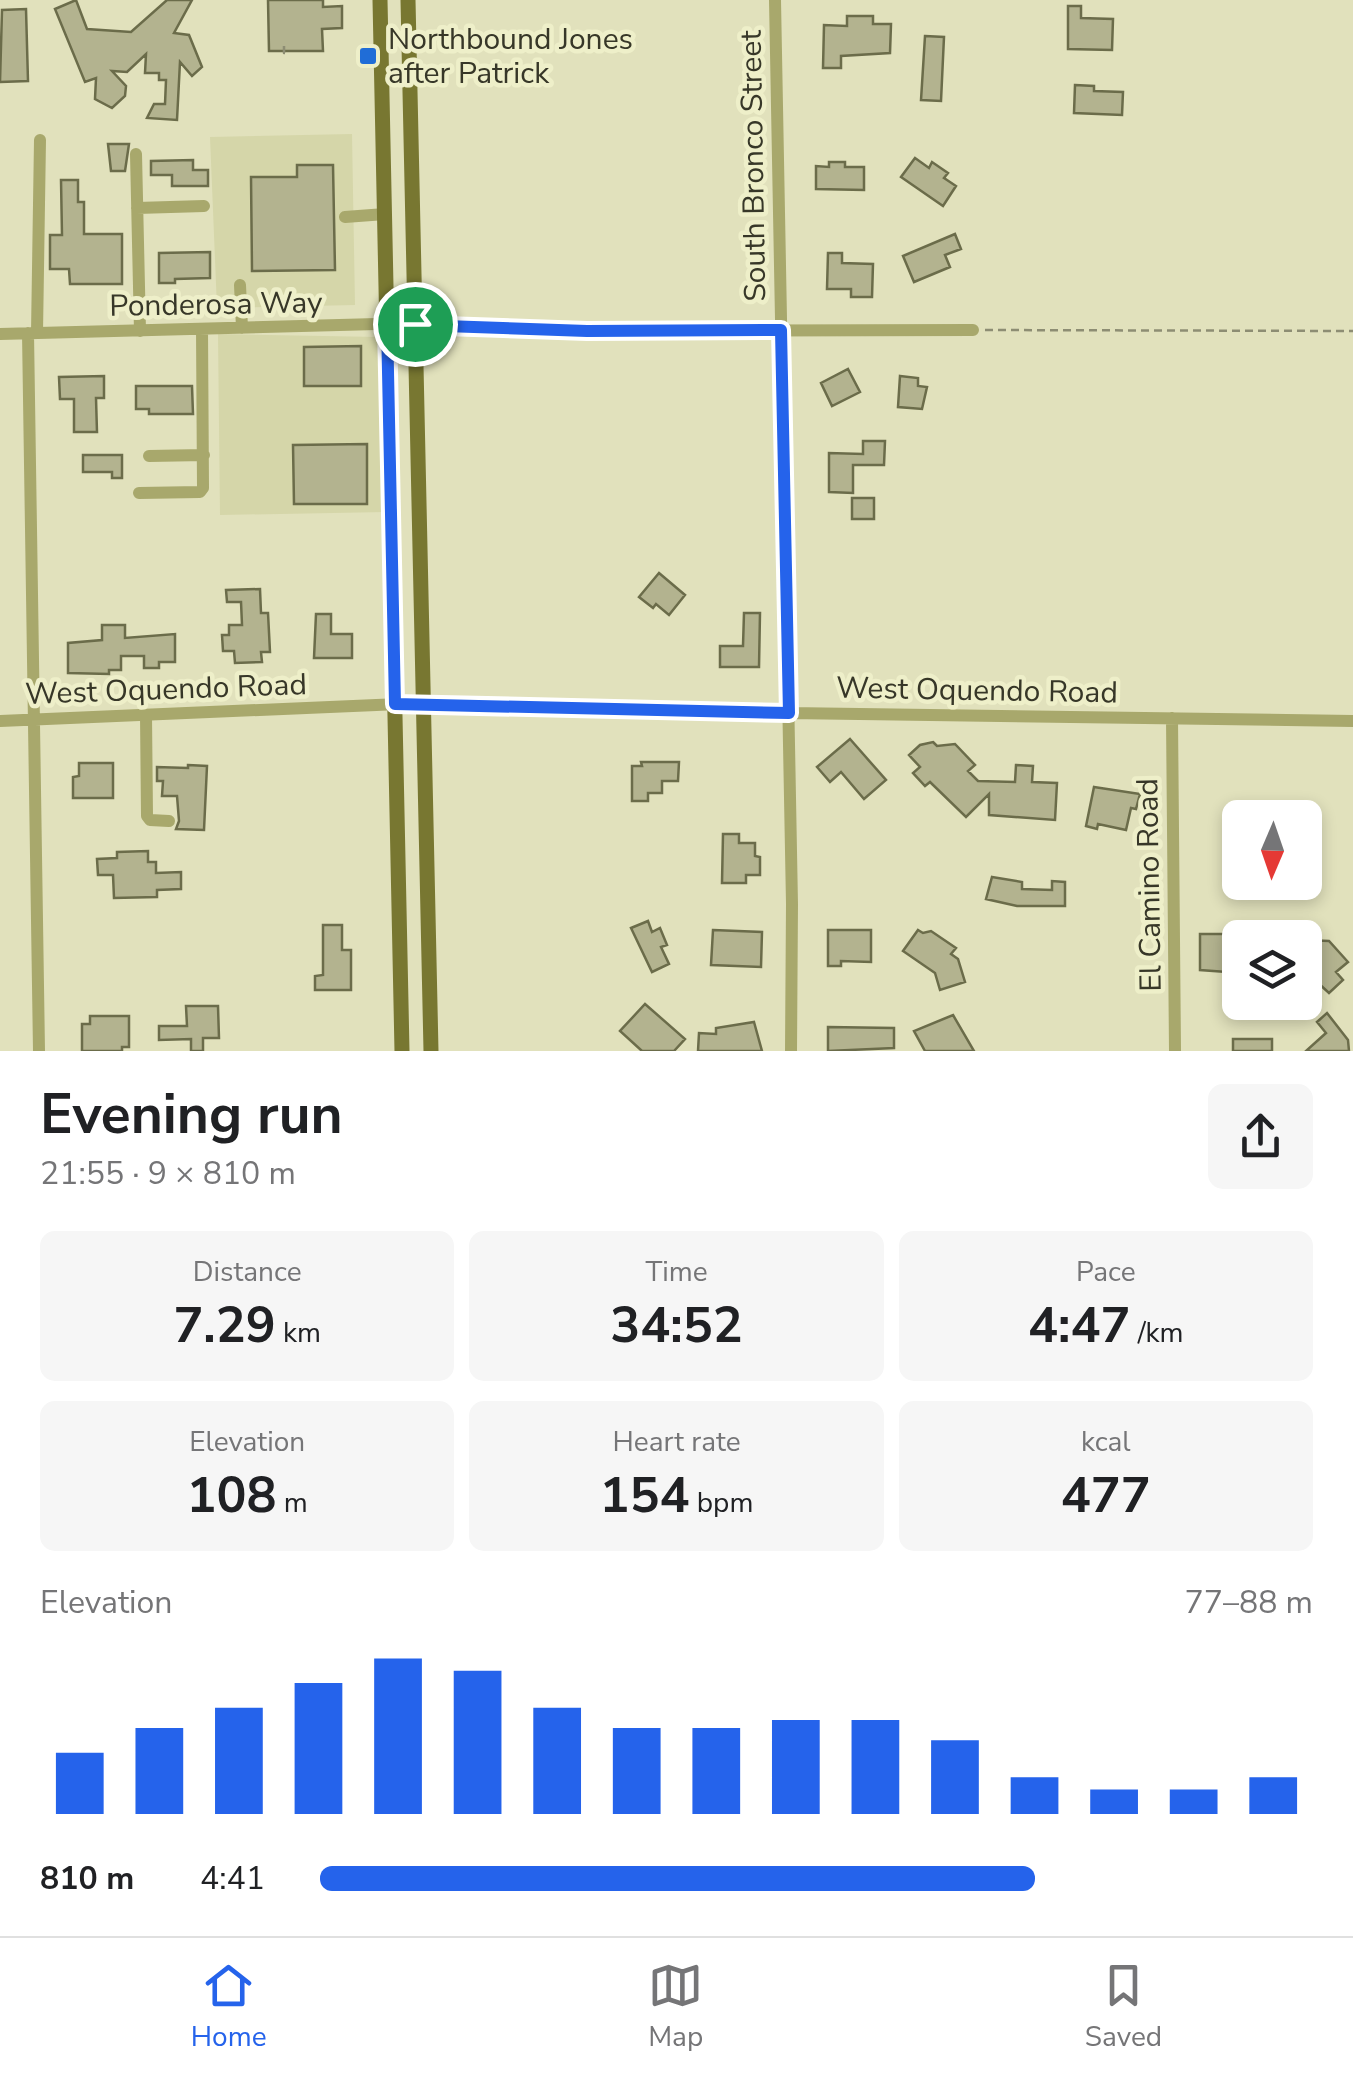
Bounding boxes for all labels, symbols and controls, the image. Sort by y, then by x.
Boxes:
place label: Northbound Jones after Patrick [388,19,633,94]
street label: South Bronco Street [731,29,776,302]
marker: Northbound Jones after Patrick [357,45,379,67]
street label: Ponderosa Way [109,282,324,327]
pin [373,282,458,367]
icon: arrive [388,297,443,352]
street label: West Oquendo Road [25,664,308,715]
street label: West Oquendo Road [836,668,1118,713]
street label: El Camino Road [1127,778,1172,992]
north arrow [1222,800,1322,900]
map controls [1222,800,1322,1020]
button: layers [1222,920,1322,1020]
text: Evening run [40,1077,343,1152]
button: share [1208,1084,1313,1189]
text: 21:55 · 9 × 810 m [40,1152,296,1195]
text: Distance [193,1253,302,1291]
text: Time [645,1253,708,1291]
text: Pace [1076,1253,1136,1291]
text: 7.29 [173,1291,276,1360]
text: 34:52 [610,1291,743,1360]
text: 4:47 [1028,1291,1131,1360]
text: km [276,1314,321,1352]
text: /km [1131,1314,1184,1352]
text: Elevation [189,1423,305,1461]
text: Heart rate [612,1423,741,1461]
text: kcal [1081,1423,1131,1461]
text: 108 [187,1461,277,1530]
text: 154 [600,1461,690,1530]
text: 477 [1061,1461,1151,1530]
text: m [277,1484,308,1522]
text: bpm [690,1484,753,1522]
text: Elevation [40,1581,173,1624]
text: 77–88 m [1185,1581,1313,1624]
text: 810 m [40,1857,134,1900]
text: 4:41 [200,1857,265,1900]
tab: Home [191,1958,267,2056]
tab: Map [648,1958,703,2056]
tab: Saved [1085,1958,1162,2056]

